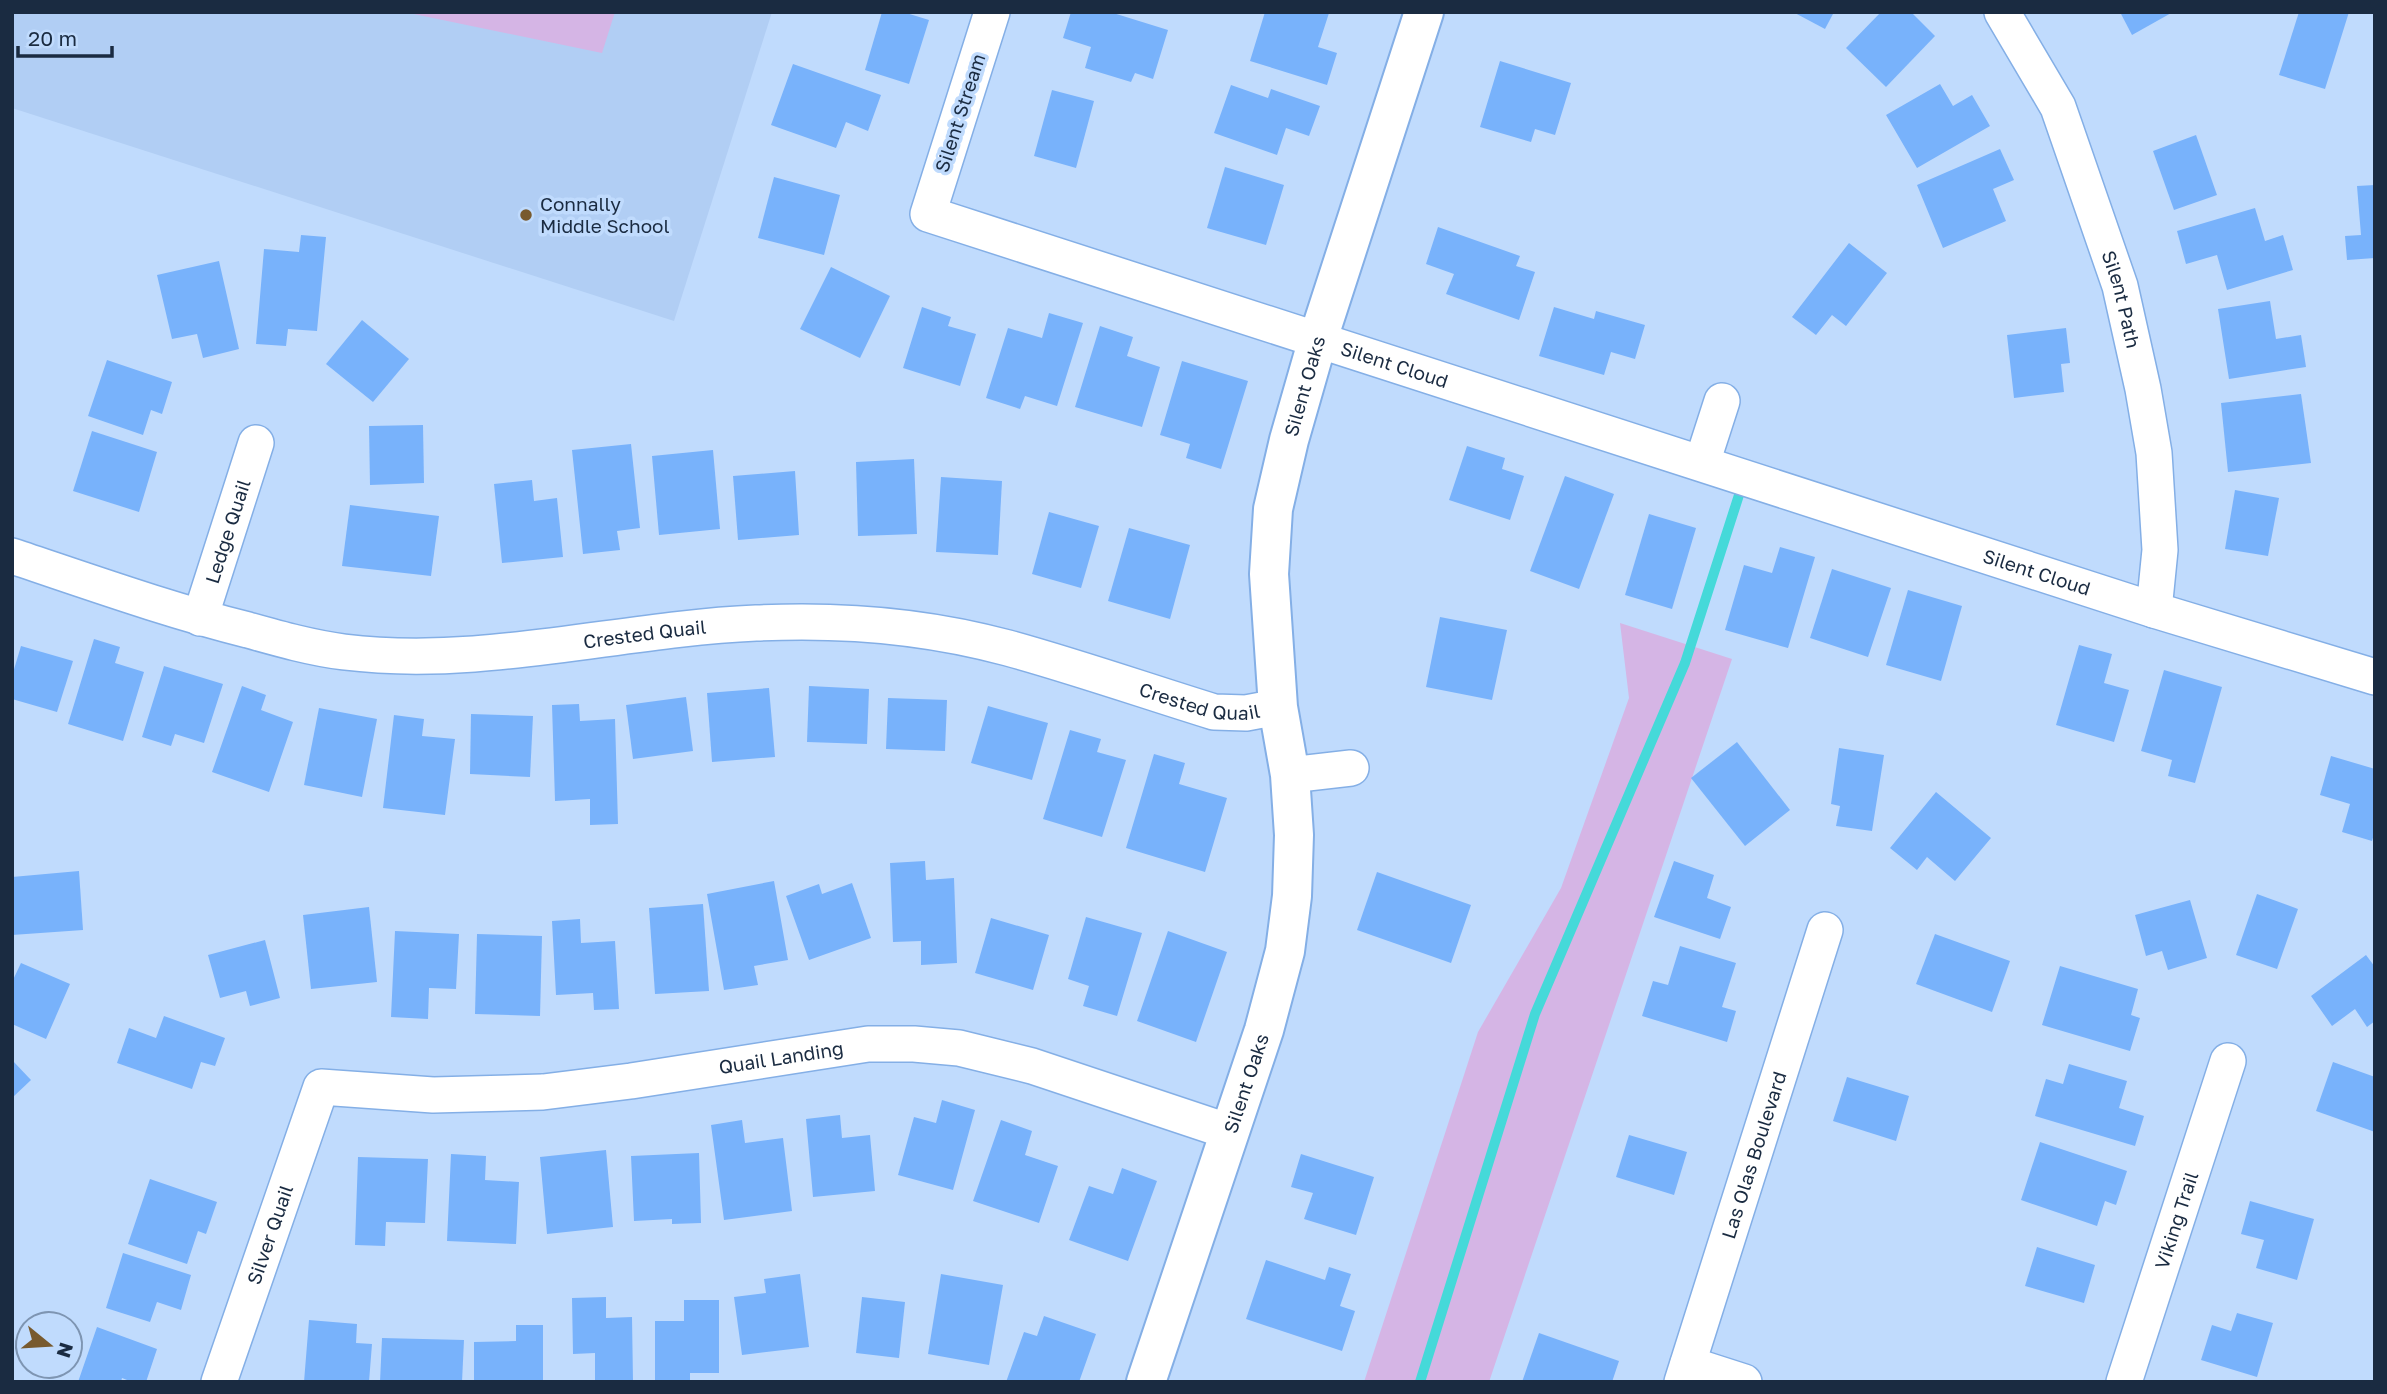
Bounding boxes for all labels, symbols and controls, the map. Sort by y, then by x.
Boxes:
scale bar [18,14,112,58]
text: 20 m [28,25,77,51]
street label: Silent Stream [930,51,989,175]
place label: Connally Middle School [540,192,670,237]
marker: Connally Middle School [518,207,534,223]
street label: Silent Path [2098,247,2146,350]
street label: Silent Oaks [1279,333,1329,439]
street label: Silent Cloud [1338,336,1451,392]
street label: Ledge Quail [200,476,255,586]
street label: Silent Cloud [1980,544,2093,600]
street label: Crested Quail [582,615,707,653]
street label: Crested Quail [1137,677,1262,724]
street label: Silent Oaks [1218,1030,1273,1136]
street label: Quail Landing [717,1036,845,1078]
street label: Las Olas Boulevard [1716,1068,1791,1241]
street label: Viking Trail [2149,1169,2202,1272]
street label: Silver Quail [242,1182,297,1287]
north arrow [14,1310,84,1380]
text: N [52,1340,79,1361]

